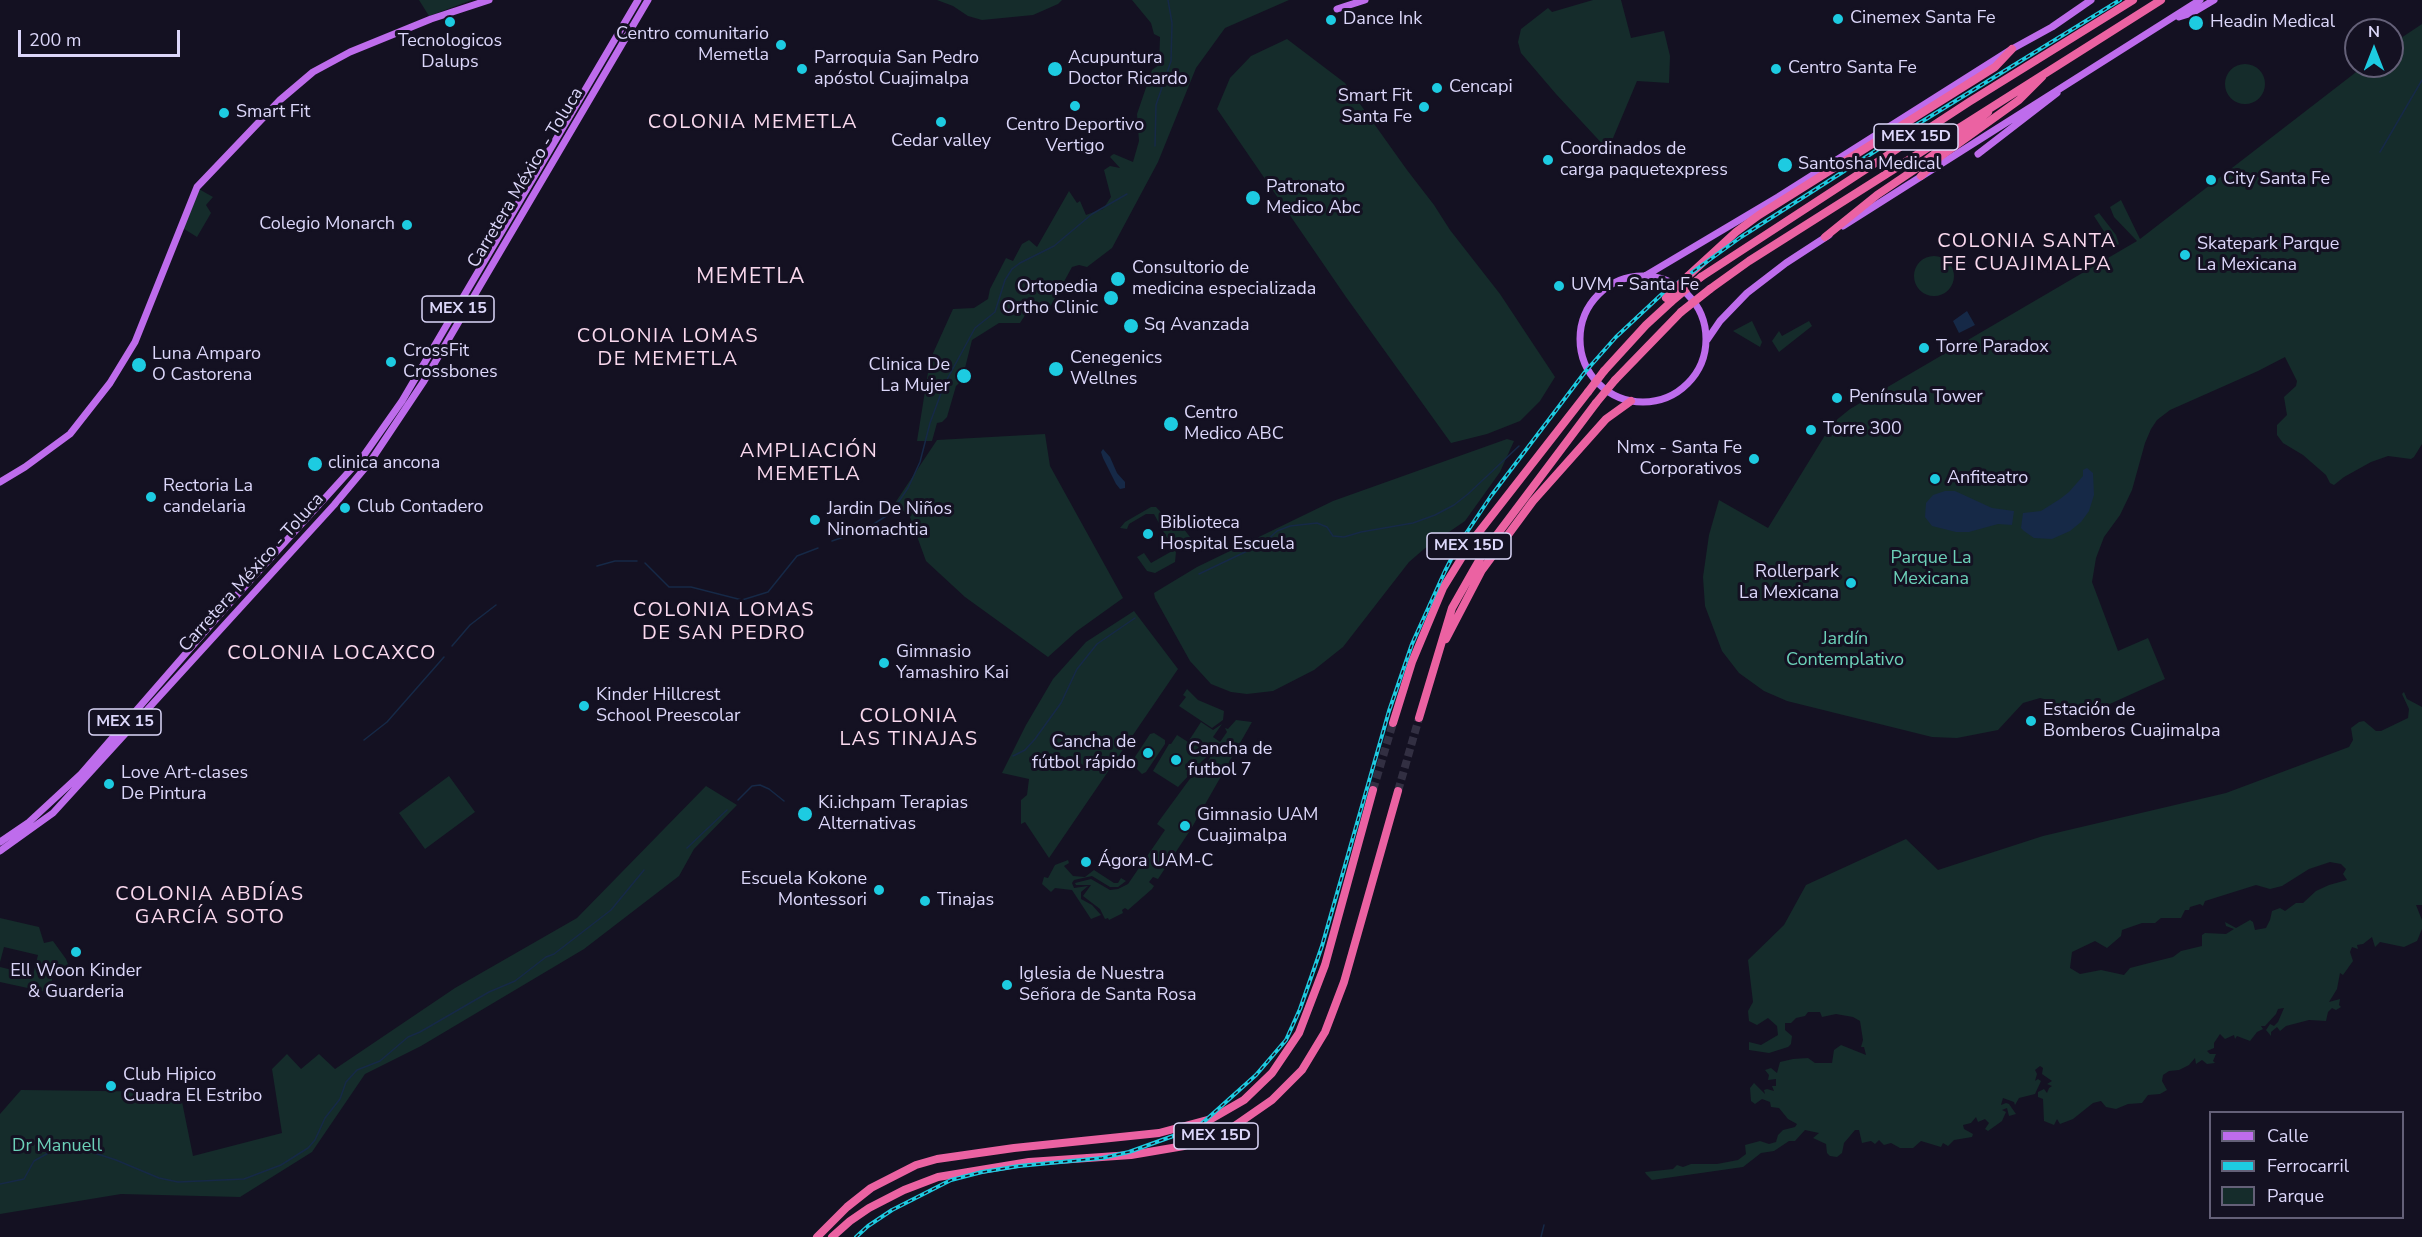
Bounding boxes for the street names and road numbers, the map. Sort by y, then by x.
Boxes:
street label: Carretera México - Toluca [464,84,588,272]
road number: MEX 15D [1874,124,1958,150]
road number: MEX 15 [422,296,494,322]
street label: Carretera México - Toluca [175,489,329,657]
road number: MEX 15D [1427,533,1511,559]
road number: MEX 15 [89,709,161,735]
road number: MEX 15D [1174,1123,1258,1149]

